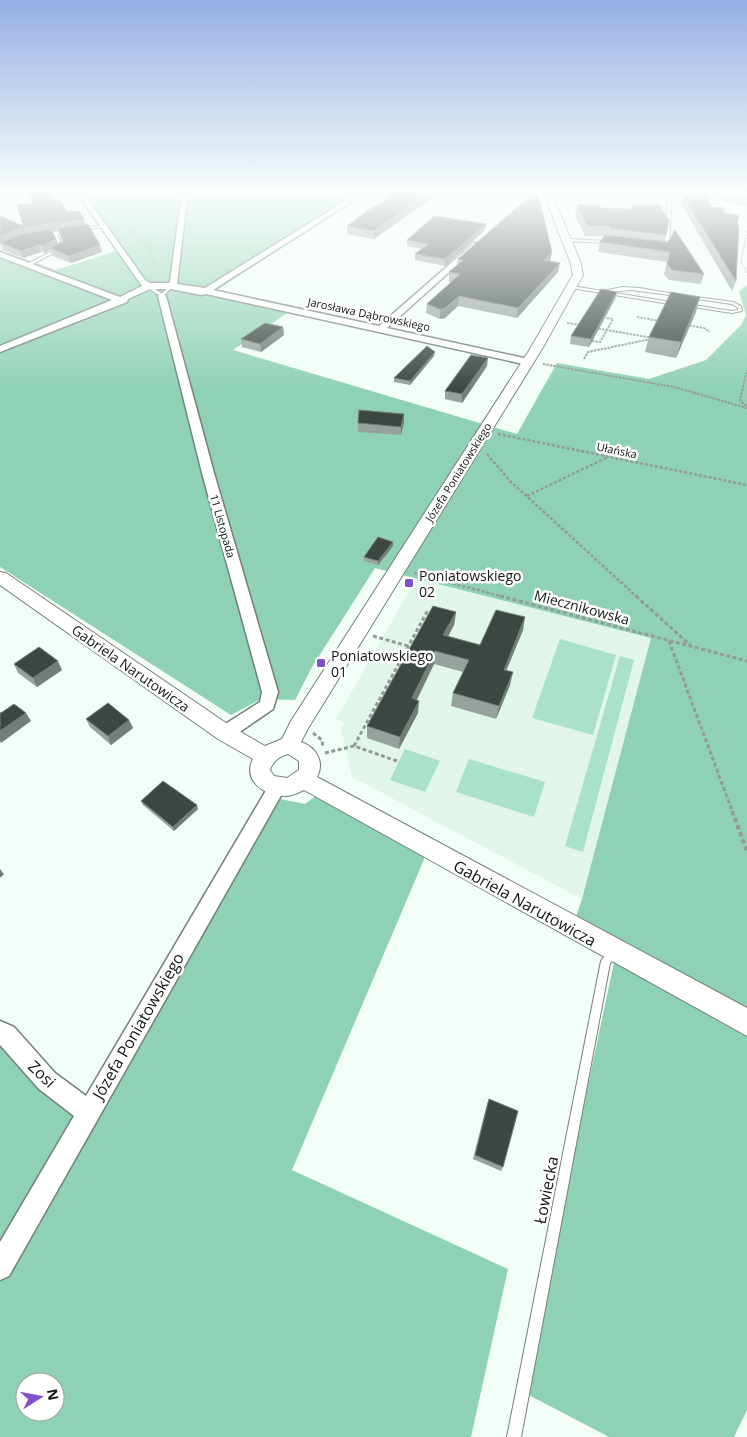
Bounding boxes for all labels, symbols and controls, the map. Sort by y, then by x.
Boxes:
street label: Jarosława Dąbrowskiego [305,293,432,334]
street label: Józefa Poniatowskiego [421,419,495,525]
street label: Ułańska [595,438,639,462]
street label: 11 Listopada [207,492,239,560]
place label: Poniatowskiego 02 [419,566,521,601]
marker: Poniatowskiego 02 [403,577,415,589]
street label: Miecznikowska [532,585,632,629]
street label: Gabriela Narutowicza [68,620,194,716]
place label: Poniatowskiego 01 [331,646,433,681]
marker: Poniatowskiego 01 [315,657,327,669]
street label: Gabriela Narutowicza [450,855,600,951]
street label: Józefa Poniatowskiego [86,949,189,1105]
street label: Zosi [23,1056,61,1092]
street label: Łowiecka [529,1154,563,1226]
north arrow [15,1372,65,1422]
text: N [43,1387,64,1402]

